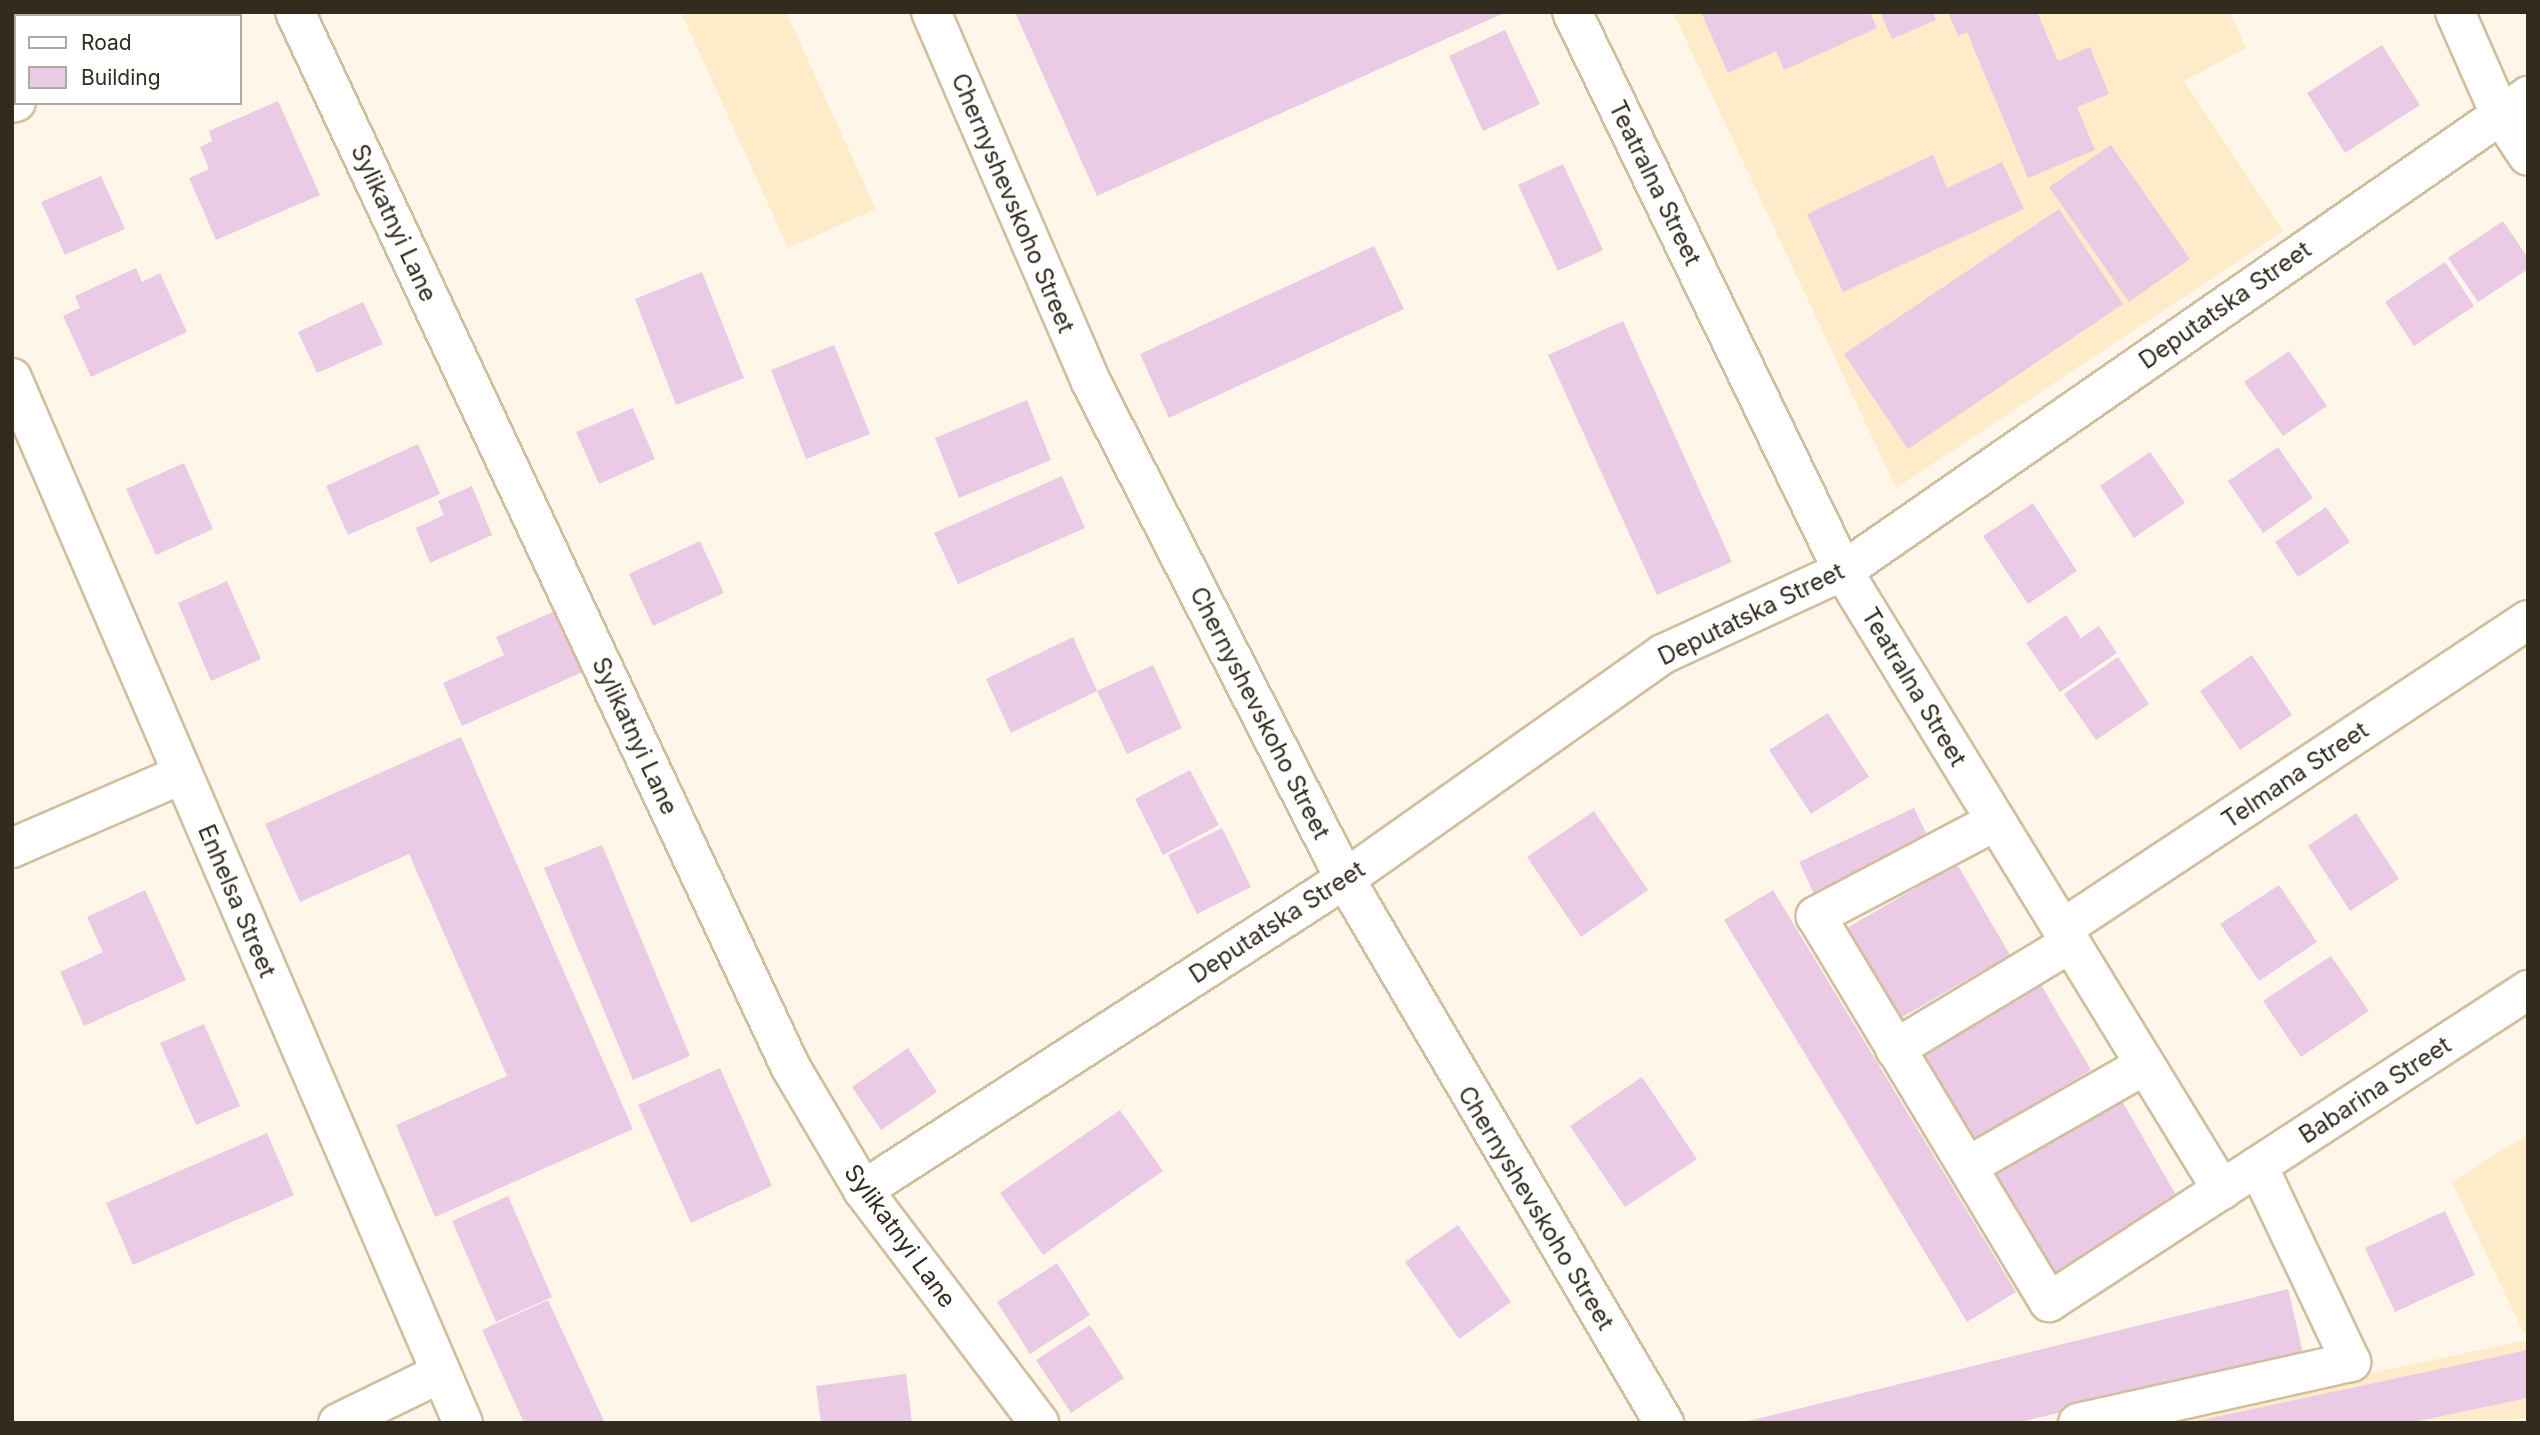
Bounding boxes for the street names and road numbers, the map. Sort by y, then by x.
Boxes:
street label: Chernyshevskoho Street [945,69,1081,337]
street label: Teatralna Street [1603,96,1707,270]
street label: Sylikatnyi Lane [345,140,443,306]
street label: Deputatska Street [2134,235,2316,375]
street label: Deputatska Street [1653,557,1849,671]
street label: Chernyshevskoho Street [1184,582,1336,844]
street label: Teatralna Street [1855,603,1973,771]
street label: Sylikatnyi Lane [586,653,684,819]
street label: Telmana Street [2216,716,2374,834]
street label: Enhelsa Street [192,820,282,982]
street label: Deputatska Street [1184,855,1370,989]
street label: Babarina Street [2294,1030,2456,1150]
street label: Chernyshevskoho Street [1452,1081,1620,1335]
street label: Sylikatnyi Lane [838,1159,962,1313]

